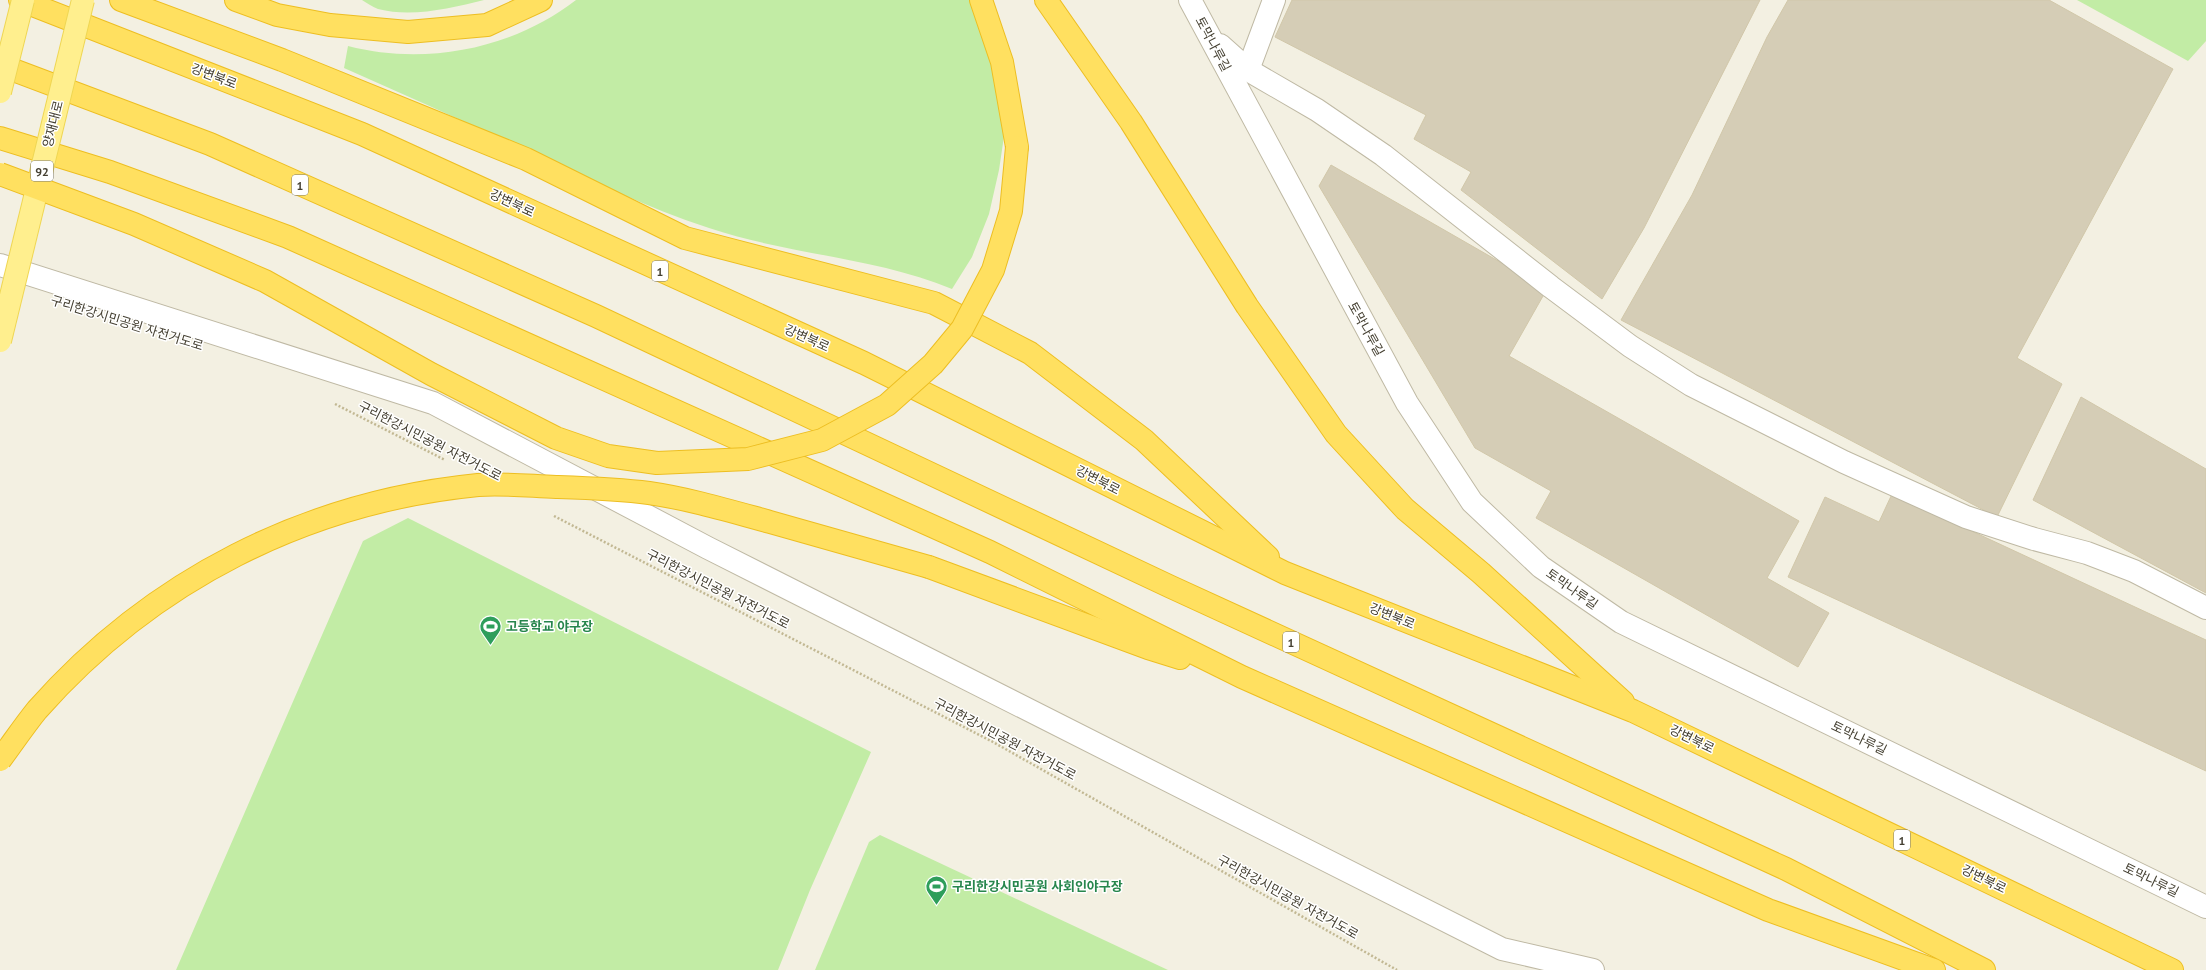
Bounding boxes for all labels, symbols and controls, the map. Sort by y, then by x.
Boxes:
street label: 토막나루길 [1191,14,1235,74]
street label: 강변북로 [189,59,239,93]
street label: 양재대로 [39,99,67,149]
road number: 92 [31,161,53,181]
road number: 1 [292,175,308,195]
street label: 강변북로 [487,185,537,221]
road number: 1 [652,261,668,281]
street label: 구리한강시민공원 자전거도로 [49,292,206,354]
street label: 토막나루길 [1344,299,1388,359]
street label: 강변북로 [782,321,832,356]
street label: 구리한강시민공원 자전거도로 [355,397,505,485]
street label: 강변북로 [1073,462,1123,498]
street label: 구리한강시민공원 자전거도로 [643,545,793,633]
street label: 토막나루길 [1543,565,1601,613]
street label: 강변북로 [1367,599,1417,633]
sports icon: 고등학교 야구장 [477,613,503,646]
place label: 고등학교 야구장 [506,618,593,635]
road number: 1 [1283,632,1299,652]
street label: 구리한강시민공원 자전거도로 [931,694,1079,784]
street label: 토막나루길 [1828,717,1890,759]
street label: 강변북로 [1667,721,1717,757]
road number: 1 [1894,830,1910,850]
street label: 구리한강시민공원 자전거도로 [1214,851,1362,943]
street label: 토막나루길 [2120,859,2182,901]
street label: 강변북로 [1959,861,2009,897]
sports icon: 구리한강시민공원 사회인야구장 [924,873,950,906]
place label: 구리한강시민공원 사회인야구장 [952,878,1123,895]

